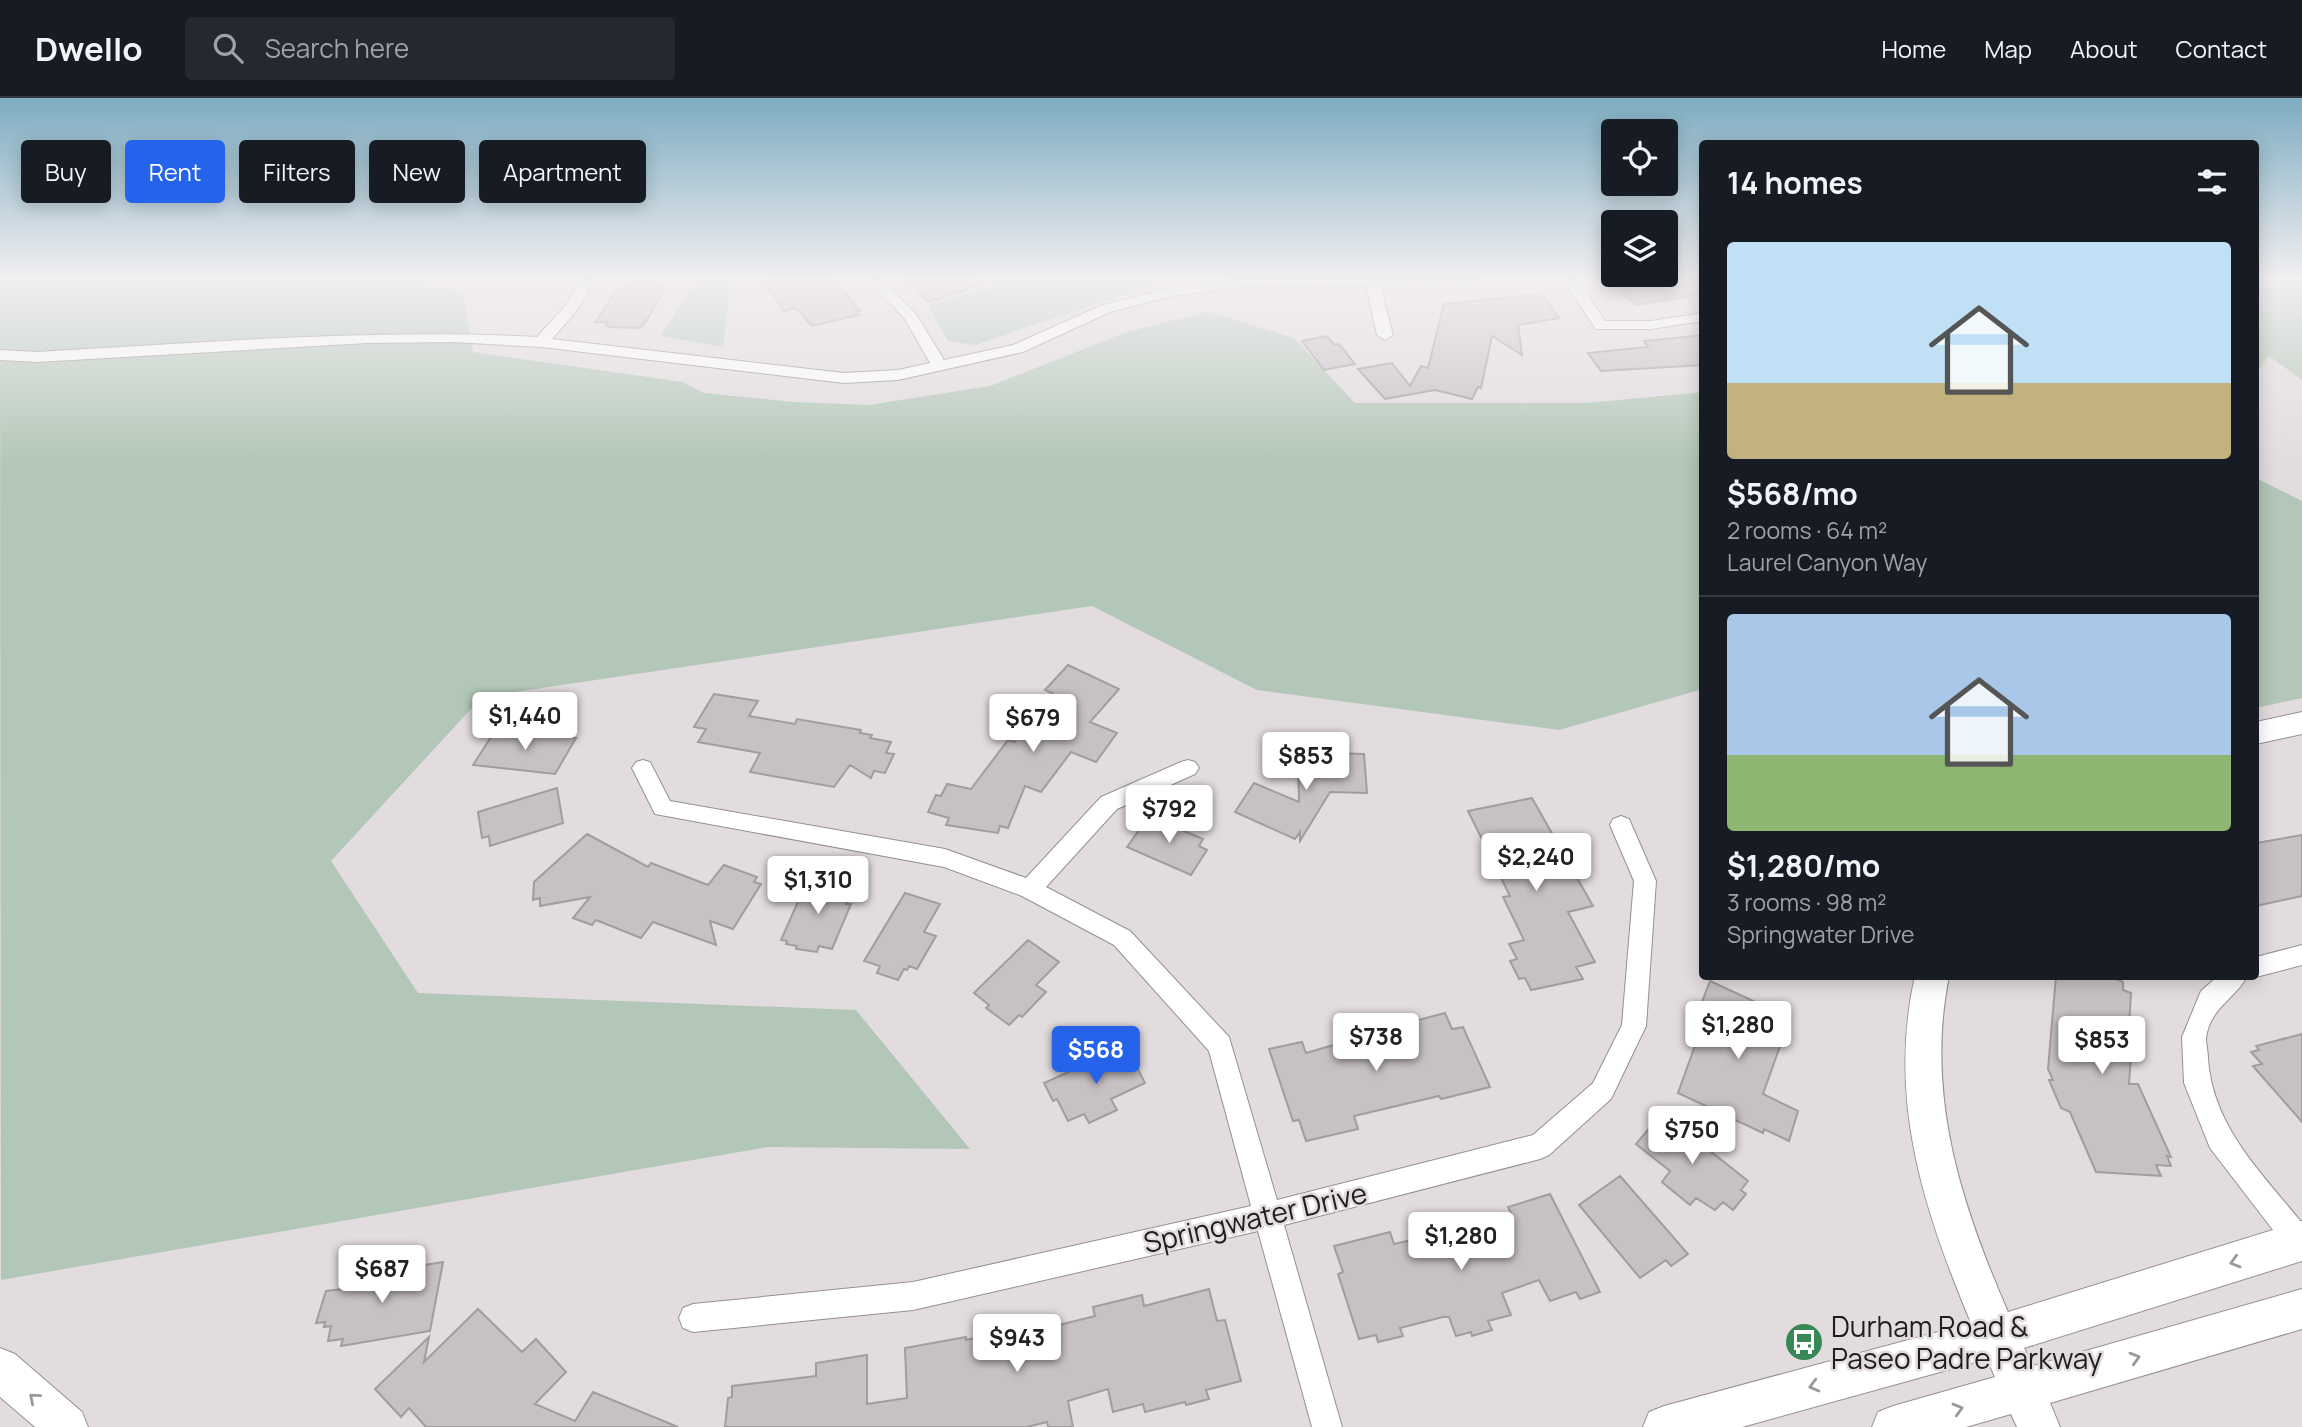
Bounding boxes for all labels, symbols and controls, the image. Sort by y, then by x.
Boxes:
search box [185,17,675,80]
text: Dwello [35,26,143,71]
icon: search [209,29,247,67]
text: Search here [265,30,409,66]
text: Home [1881,32,1946,65]
text: Map [1984,32,2032,65]
text: About [2070,32,2138,65]
text: Contact [2176,32,2267,65]
map controls [1601,119,1678,287]
button: locate [1601,119,1678,196]
chip: Buy [21,140,111,203]
chip: Rent [125,140,225,203]
chip: Filters [239,140,355,203]
chip: New [369,140,465,203]
chip: Apartment [479,140,646,203]
text: 14 homes [1727,162,1863,203]
icon: filters [2193,163,2231,201]
button: layers [1601,210,1678,287]
icon: home [1916,287,2042,413]
text: $568/mo [1727,473,1858,514]
text: 2 rooms · 64 m² [1727,514,1887,546]
text: Laurel Canyon Way [1727,546,1927,578]
icon: home [1916,659,2042,785]
pin: $1,440 [468,692,582,752]
pin: $679 [992,694,1074,754]
text: $1,440 [488,699,562,731]
text: $679 [1005,701,1061,733]
pin: $853 [1265,732,1347,792]
text: $853 [1278,739,1334,771]
pin: $792 [1128,786,1210,845]
text: $792 [1142,792,1196,824]
pin: $2,240 [1479,834,1593,893]
text: $2,240 [1497,840,1575,872]
text: $1,280/mo [1727,845,1880,886]
pin: $1,310 [761,856,875,916]
text: $1,310 [783,863,853,895]
text: 3 rooms · 98 m² [1727,886,1887,918]
text: Springwater Drive [1727,918,1914,950]
pin: $1,280 [1681,1002,1795,1061]
text: $1,280 [1701,1008,1775,1040]
pin: $738 [1335,1014,1417,1073]
pin: $853 [2061,1016,2143,1076]
text: $738 [1349,1020,1403,1052]
text: $853 [2074,1023,2130,1055]
pin: $568 [1055,1026,1137,1086]
text: $568 [1068,1033,1124,1065]
pin: $750 [1651,1107,1733,1166]
text: $750 [1664,1113,1720,1145]
street label: Springwater Drive [1140,1173,1370,1261]
pin: $1,280 [1404,1212,1518,1272]
text: $1,280 [1424,1219,1498,1251]
pin: $687 [341,1246,423,1305]
text: $687 [354,1252,410,1284]
one-way arrow [2229,1254,2241,1269]
place label: Durham Road & Paseo Padre Parkway [1831,1307,2102,1377]
pin: $943 [976,1314,1058,1374]
text: $943 [989,1321,1045,1353]
bus stop icon: Durham Road & Paseo Padre Parkway [1783,1321,1825,1363]
one-way arrow [2129,1352,2141,1366]
one-way arrow [1808,1378,1820,1392]
one-way arrow [29,1394,42,1406]
one-way arrow [1952,1403,1964,1417]

